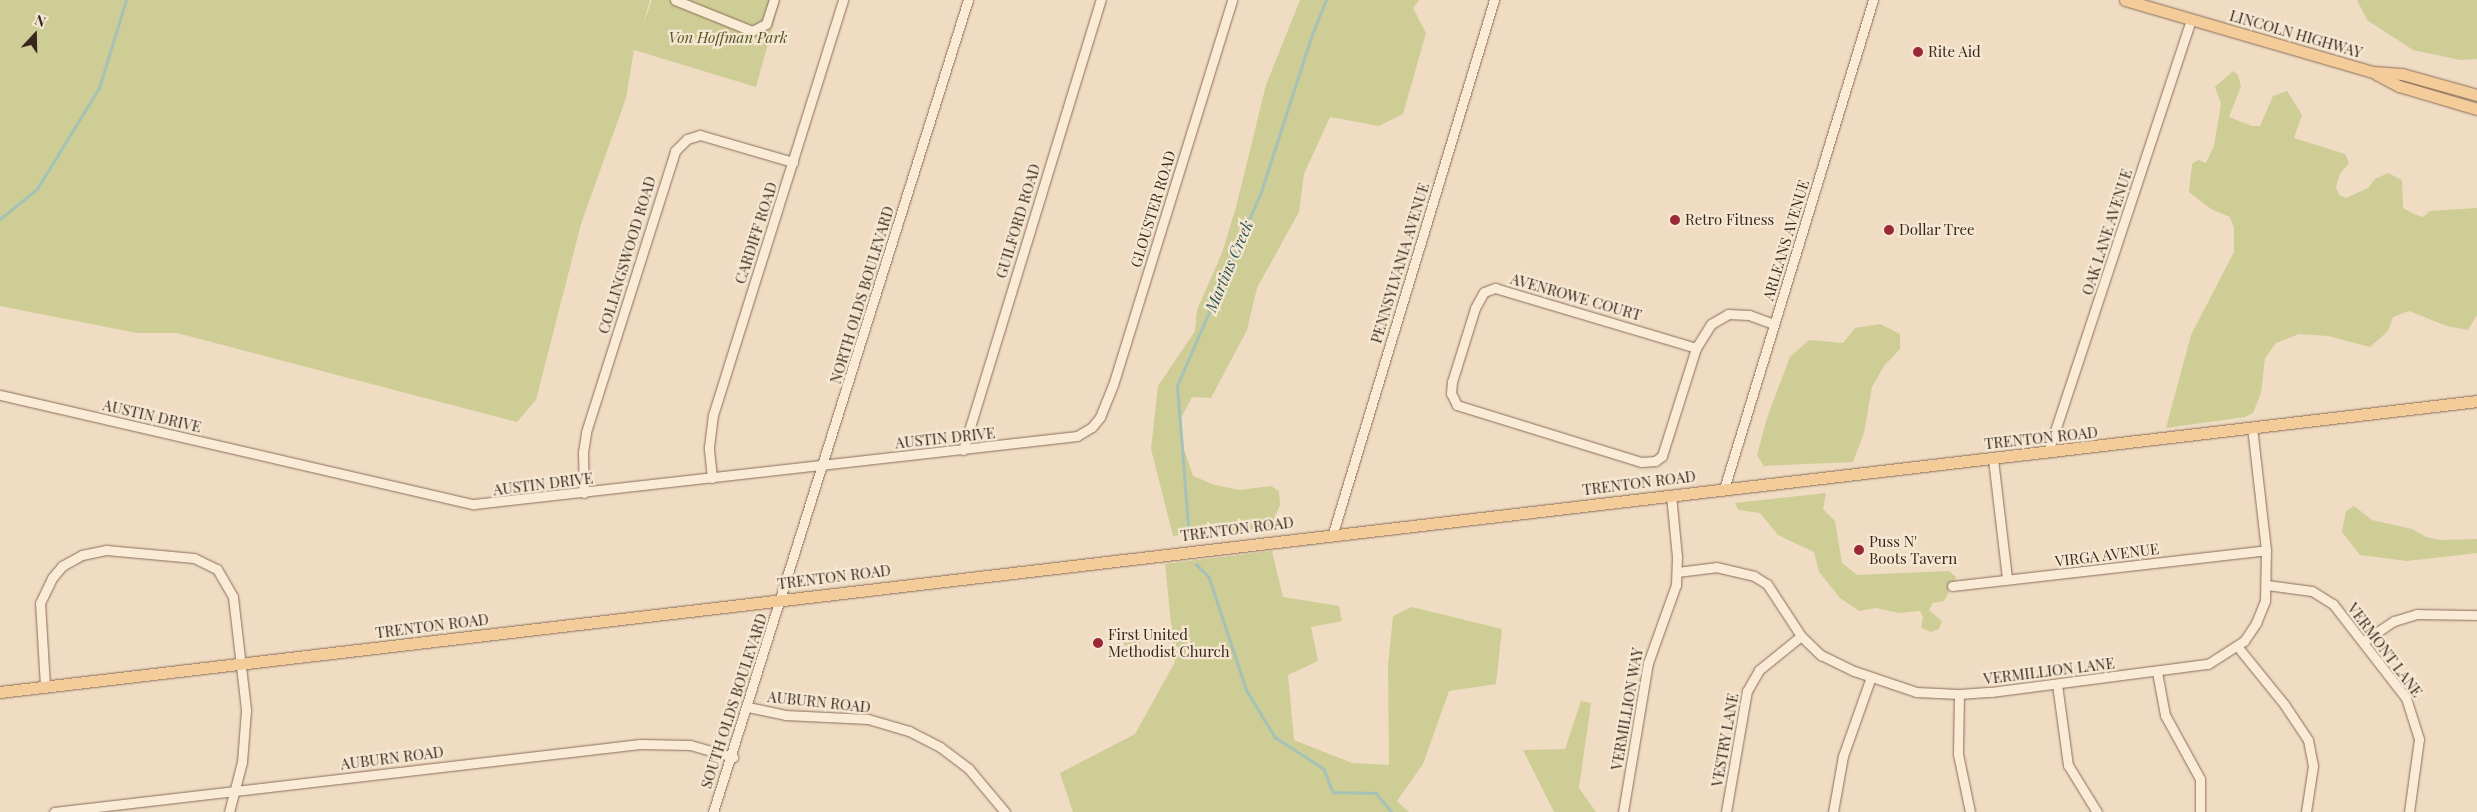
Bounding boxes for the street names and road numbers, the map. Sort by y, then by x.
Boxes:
street label: LINCOLN HIGHWAY [2228,6,2364,62]
street label: GLOUSTER ROAD [1127,148,1179,270]
street label: GUILFORD ROAD [992,161,1044,281]
street label: OAK LANE AVENUE [2078,166,2136,298]
street label: COLLINGSWOOD ROAD [594,174,660,336]
street label: ARLEANS AVENUE [1759,177,1813,303]
street label: CARDIFF ROAD [731,180,781,286]
street label: PENNSYLVANIA AVENUE [1367,180,1433,346]
street label: NORTH OLDS BOULEVARD [826,204,898,386]
street label: AVENROWE COURT [1508,270,1644,324]
street label: AUSTIN DRIVE [101,396,203,436]
street label: TRENTON ROAD [1983,423,2099,453]
street label: AUSTIN DRIVE [894,424,996,452]
street label: TRENTON ROAD [1581,467,1697,499]
street label: AUSTIN DRIVE [492,469,594,499]
street label: TRENTON ROAD [1179,513,1295,545]
street label: VIRGA AVENUE [2054,540,2160,570]
street label: TRENTON ROAD [776,561,892,593]
street label: VERMONT LANE [2344,599,2426,701]
street label: TRENTON ROAD [374,610,490,642]
street label: SOUTH OLDS BOULEVARD [697,611,771,791]
street label: VERMILLION WAY [1607,646,1647,772]
street label: VERMILLION LANE [1982,654,2116,688]
street label: AUBURN ROAD [766,688,872,716]
street label: VESTRY LANE [1708,691,1742,789]
street label: AUBURN ROAD [339,743,445,773]

